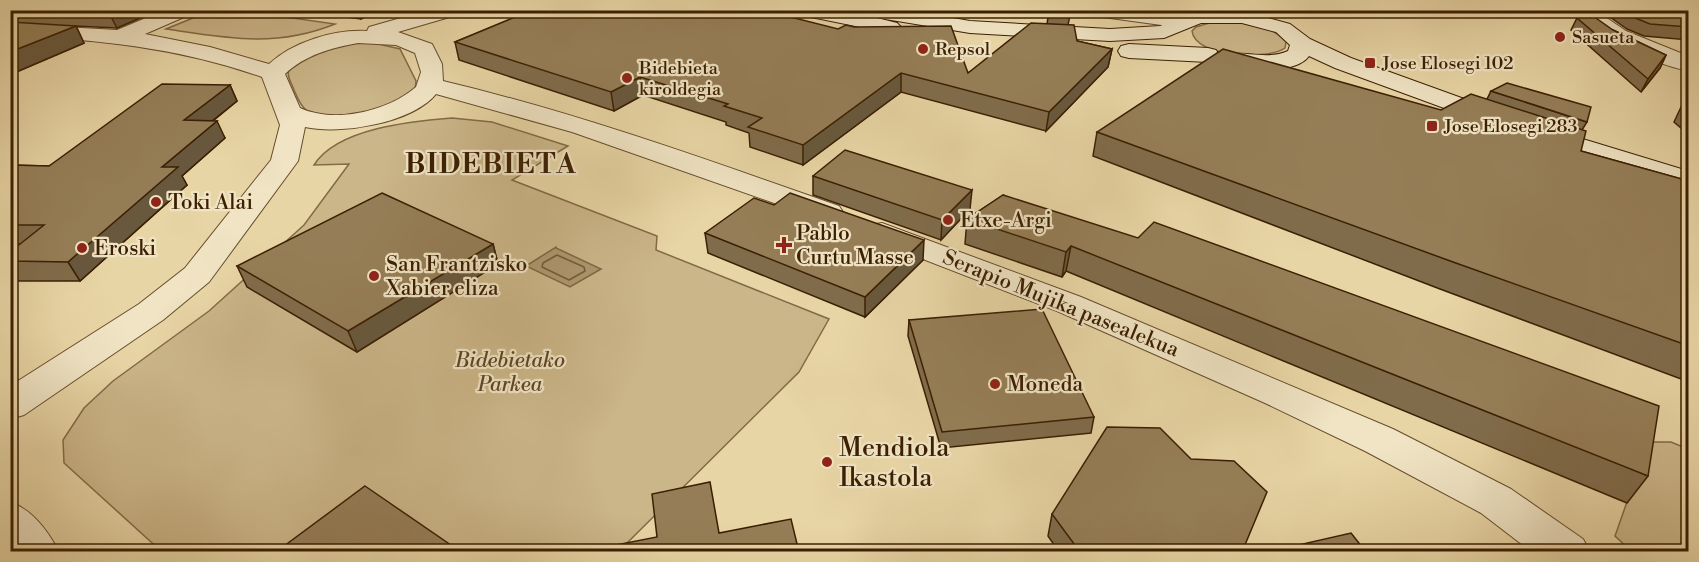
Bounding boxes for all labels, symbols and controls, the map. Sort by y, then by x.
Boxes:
place label: Sasueta [1572,26,1635,49]
marker: Sasueta [1553,30,1567,44]
place label: Repsol [935,38,991,61]
marker: Repsol [916,42,930,56]
place label: Jose Elosegi 102 [1381,52,1513,75]
marker: Jose Elosegi 102 [1363,56,1377,70]
place label: Bidebieta kiroldegia [638,57,722,101]
marker: Bidebieta kiroldegia [620,71,634,85]
place label: Jose Elosegi 283 [1443,115,1578,138]
marker: Jose Elosegi 283 [1425,119,1439,133]
district label: BIDEBIETA [405,148,577,182]
place label: Toki Alai [168,190,253,216]
marker: Toki Alai [149,195,163,209]
place label: Etxe-Argi [960,208,1052,234]
marker: Etxe-Argi [941,213,955,227]
place label: Pablo Curtu Masse [796,221,914,271]
place label: Eroski [94,236,156,262]
marker: Pablo Curtu Masse [777,238,791,252]
marker: Eroski [75,241,89,255]
street label: Serapio Mujika pasealekua [939,245,1183,363]
place label: San Frantzisko Xabier eliza [385,252,527,302]
marker: San Frantzisko Xabier eliza [367,269,381,283]
park label: Bidebietako Parkea [454,348,565,398]
place label: Moneda [1007,372,1083,398]
marker: Moneda [988,377,1002,391]
place label: Mendiola Ikastola [839,432,950,494]
marker: Mendiola Ikastola [820,455,834,469]

